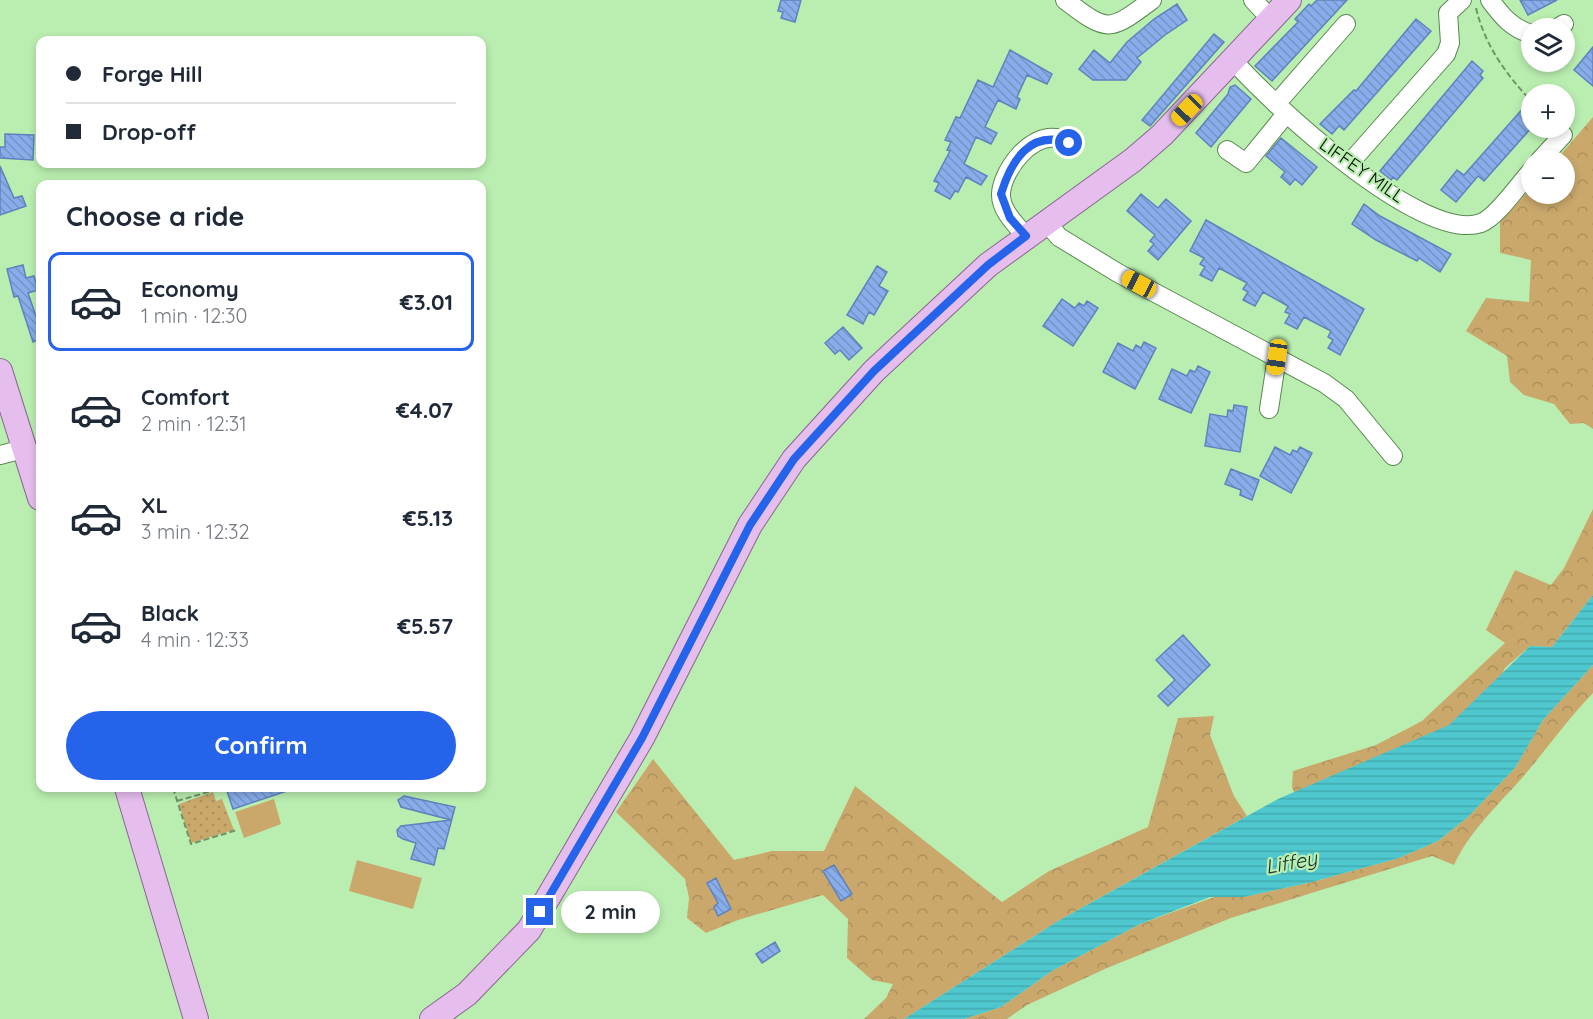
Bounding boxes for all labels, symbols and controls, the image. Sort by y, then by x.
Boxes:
map controls [1521,18,1575,204]
button: layers [1521,18,1575,72]
text: Forge Hill [102,60,203,88]
button: + [1521,84,1575,138]
car [1168,91,1206,129]
text: Drop-off [102,118,196,146]
route start [1055,129,1082,156]
street label: LIFFEY MILL [1315,132,1409,208]
button: − [1521,150,1575,204]
text: Choose a ride [66,199,244,233]
car [1119,268,1159,300]
icon: car [69,275,123,329]
text: Economy [141,275,239,303]
text: €3.01 [400,288,453,316]
text: 1 min · 12:30 [141,303,247,328]
car [1266,338,1288,376]
icon: car [69,383,123,437]
text: Comfort [141,383,230,411]
text: €4.07 [396,396,453,424]
text: 2 min · 12:31 [141,411,247,436]
icon: car [69,491,123,545]
text: XL [141,491,168,519]
text: €5.13 [403,504,453,532]
text: 3 min · 12:32 [141,519,250,544]
icon: car [69,599,123,653]
text: Black [141,599,199,627]
text: €5.57 [397,612,453,640]
text: 4 min · 12:33 [141,627,249,652]
button: Confirm [66,711,456,780]
water label: Liffey [1263,845,1320,879]
callout: 2 min [561,891,660,933]
route end [526,898,553,925]
text: 2 min [584,899,637,924]

